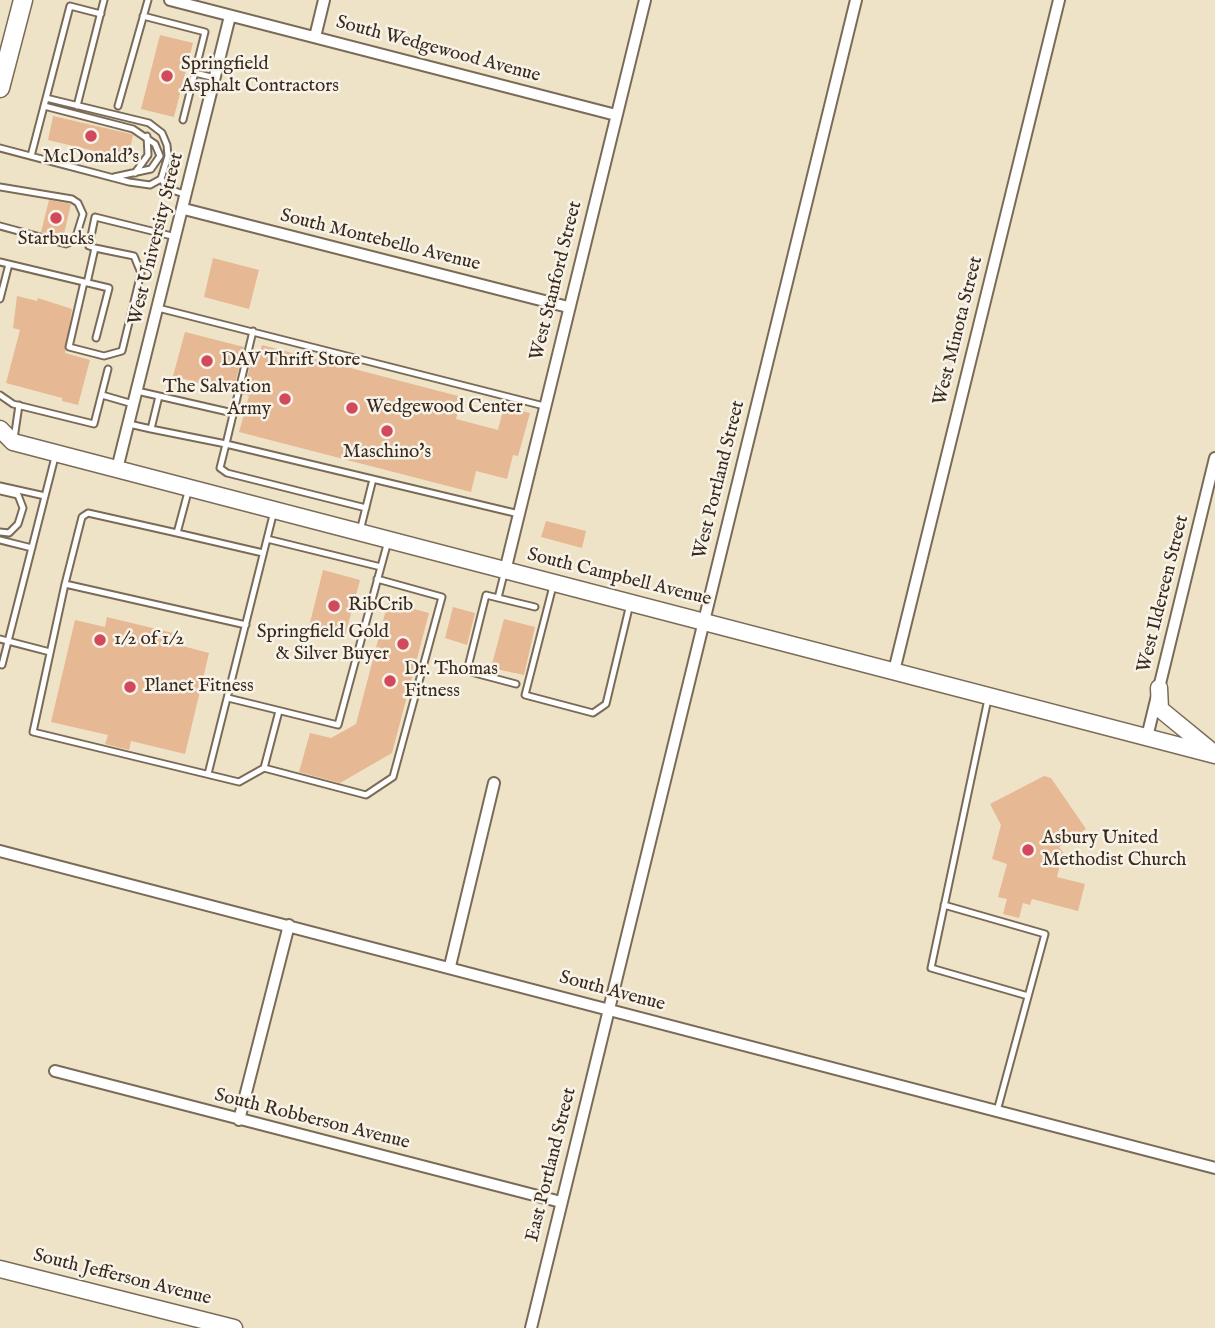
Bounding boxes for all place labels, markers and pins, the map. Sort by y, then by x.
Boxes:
place label: Springfield Asphalt Contractors [181,54,339,98]
marker: Springfield Asphalt Contractors [159,68,175,84]
marker: McDonald's [83,128,99,144]
place label: McDonald's [43,147,139,169]
marker: Starbucks [48,210,64,226]
place label: Starbucks [18,229,94,251]
place label: DAV Thrift Store [221,350,360,372]
marker: DAV Thrift Store [199,353,215,369]
place label: The Salvation Army [163,377,271,421]
marker: The Salvation Army [277,391,293,407]
place label: Wedgewood Center [366,397,523,419]
marker: Wedgewood Center [344,400,360,416]
marker: Maschino's [379,423,395,439]
place label: Maschino's [343,442,431,464]
place label: RibCrib [348,595,413,617]
marker: RibCrib [326,598,342,614]
place label: Springfield Gold & Silver Buyer [257,622,389,666]
place label: 1/2 of 1/2 [114,629,184,651]
marker: 1/2 of 1/2 [92,632,108,648]
marker: Springfield Gold & Silver Buyer [395,636,411,652]
place label: Dr. Thomas Fitness [404,659,498,703]
marker: Dr. Thomas Fitness [382,673,398,689]
place label: Planet Fitness [144,676,254,698]
marker: Planet Fitness [122,679,138,695]
place label: Asbury United Methodist Church [1042,828,1186,872]
marker: Asbury United Methodist Church [1020,842,1036,858]

